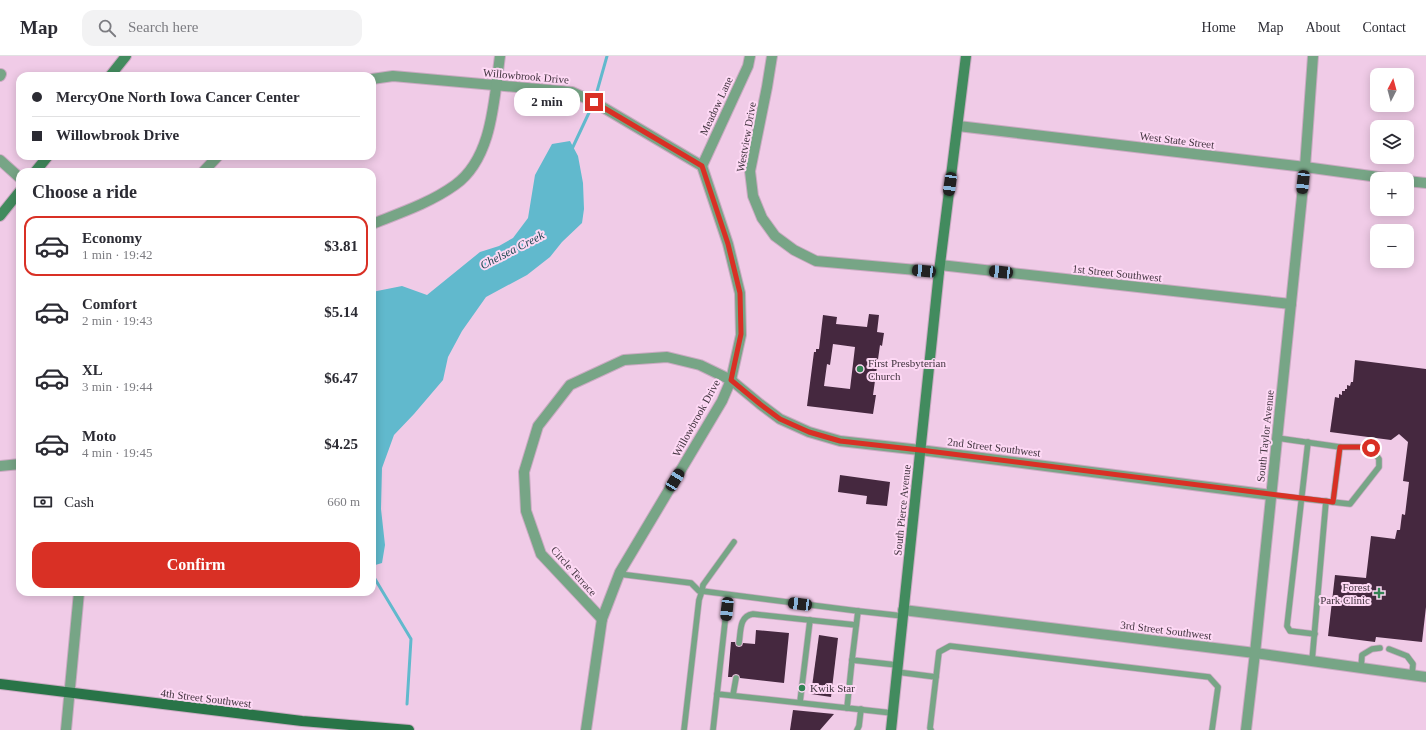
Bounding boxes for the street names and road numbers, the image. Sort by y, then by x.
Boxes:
street label: Willowbrook Drive [483,66,569,86]
street label: Meadow Lane [697,75,735,137]
street label: Westview Drive [734,101,758,173]
street label: West State Street [1139,129,1215,151]
street label: 1st Street Southwest [1072,262,1162,284]
street label: Willowbrook Drive [670,377,722,459]
street label: South Taylor Avenue [1254,389,1276,483]
street label: 2nd Street Southwest [947,435,1041,459]
street label: South Pierce Avenue [891,464,913,556]
street label: Circle Terrace [549,544,599,598]
street label: 3rd Street Southwest [1120,618,1212,642]
street label: 4th Street Southwest [160,686,252,710]

